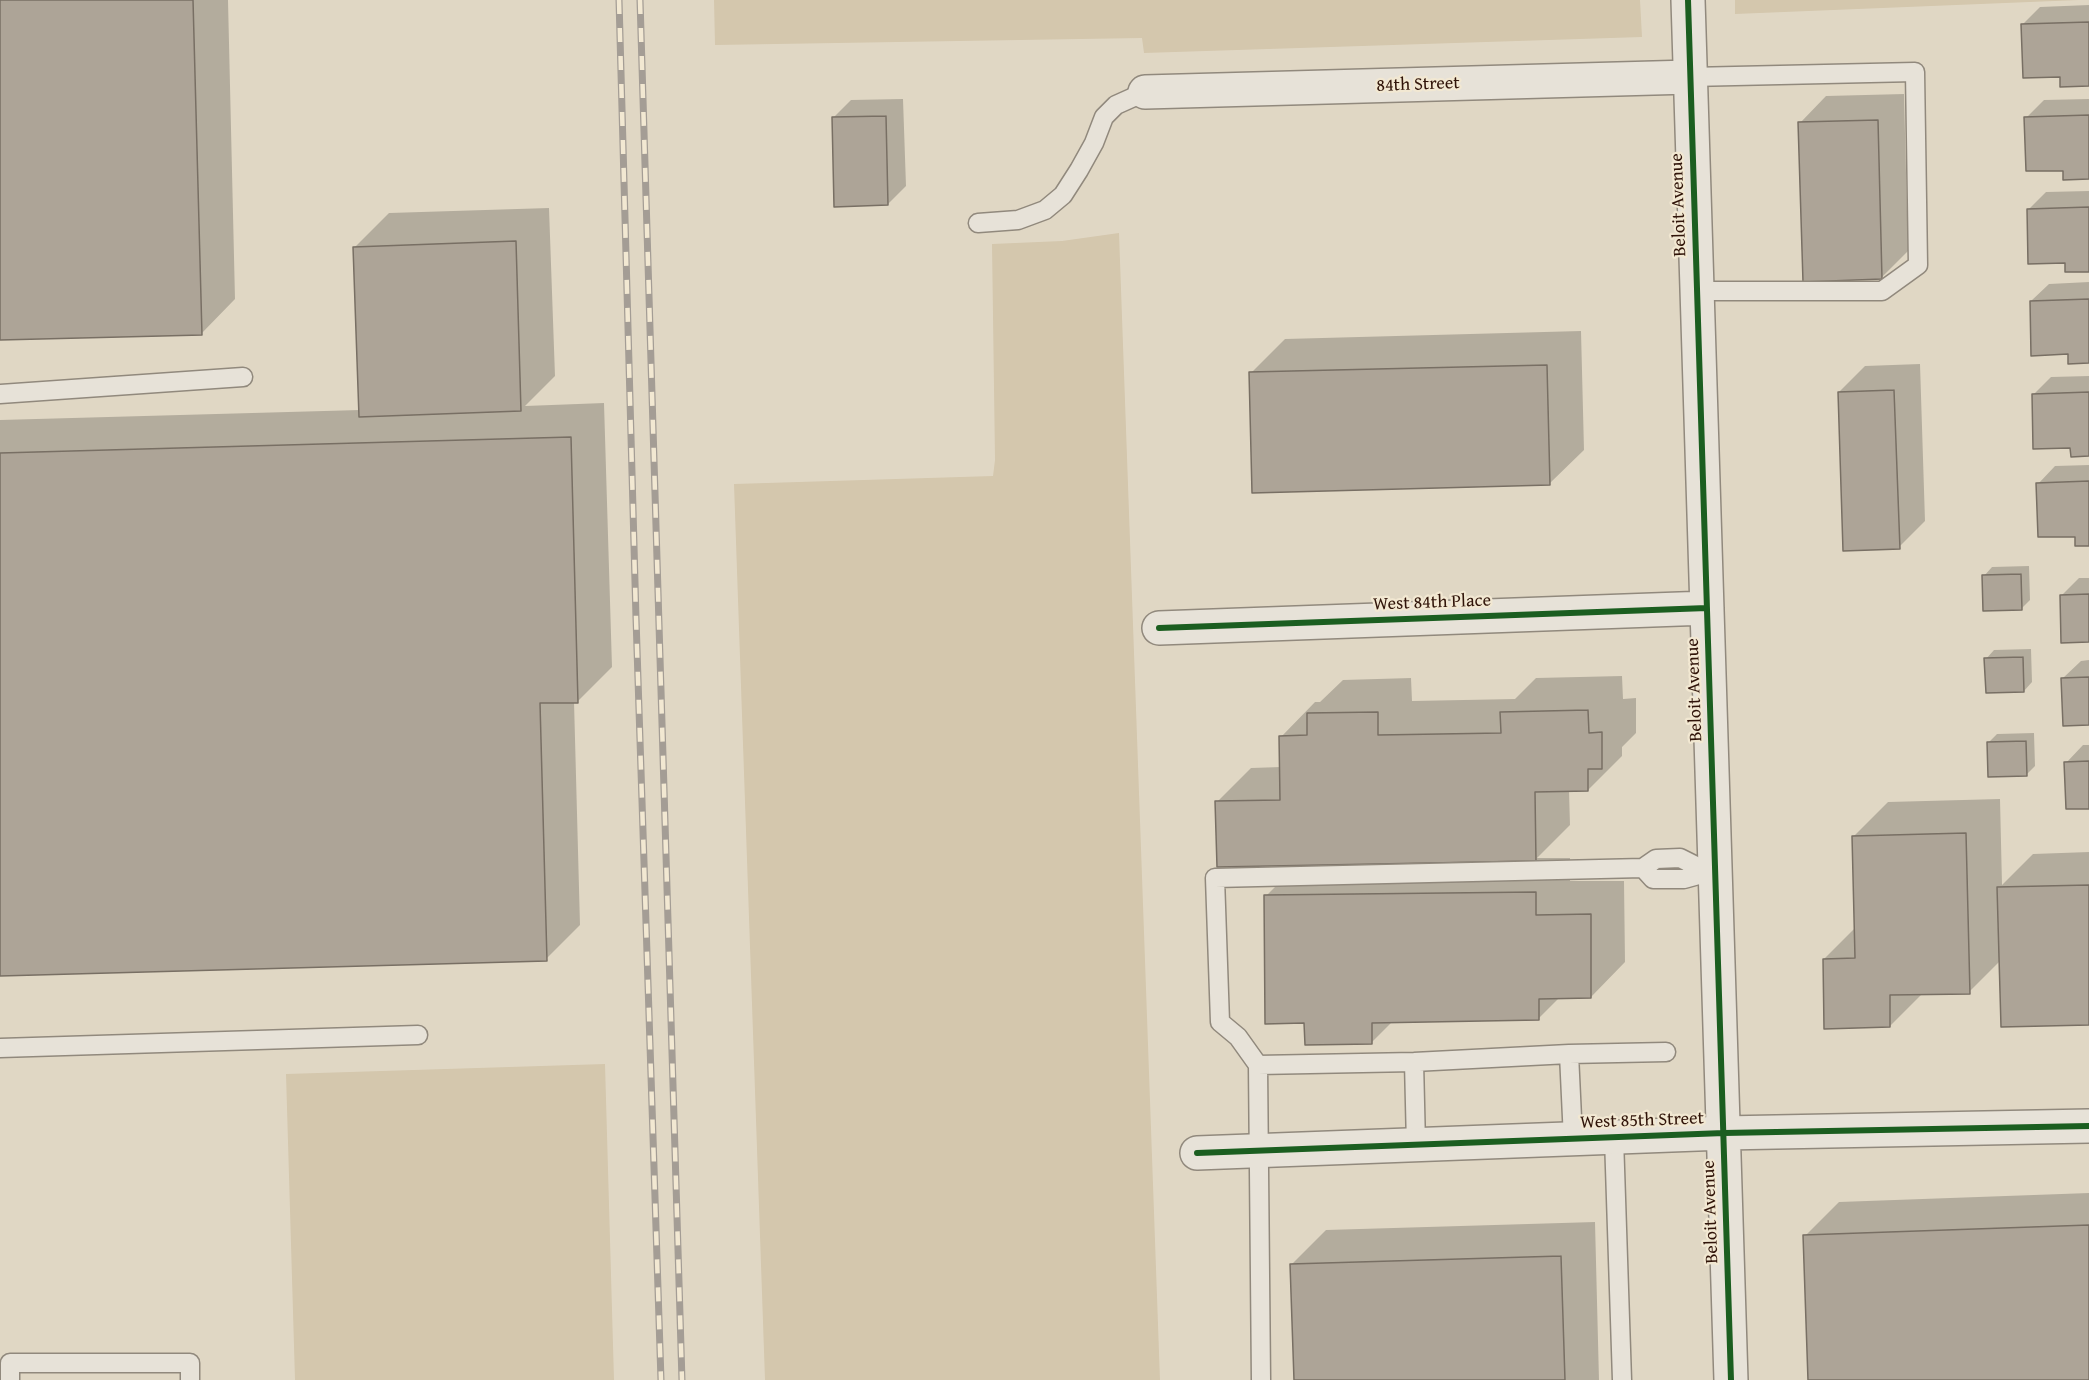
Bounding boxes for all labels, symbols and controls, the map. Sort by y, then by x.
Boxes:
street label: 84th Street [1376,73,1460,97]
street label: Beloit Avenue [1666,153,1692,257]
street label: West 84th Place [1373,590,1491,616]
street label: Beloit Avenue [1682,638,1708,742]
street label: West 85th Street [1580,1108,1704,1134]
street label: Beloit Avenue [1698,1160,1724,1264]

